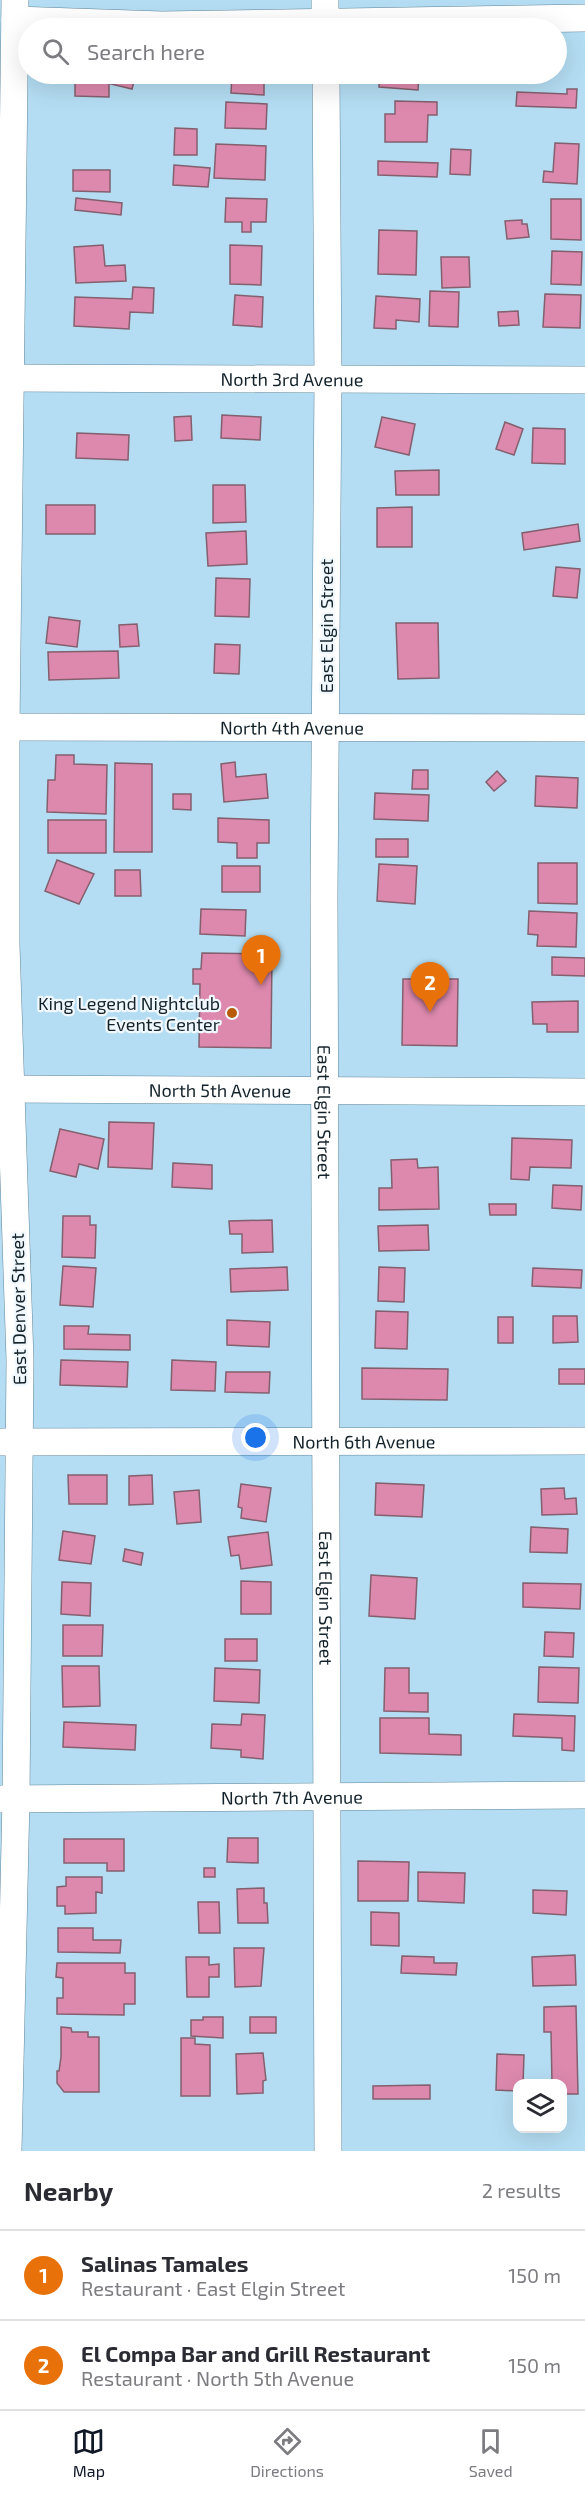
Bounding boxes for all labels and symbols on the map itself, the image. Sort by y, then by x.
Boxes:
street label: North 3rd Avenue [221,368,363,390]
street label: East Elgin Street [315,559,337,693]
street label: North 4th Avenue [220,716,364,739]
pin: 1 [242,936,280,985]
pin: 2 [410,962,450,1012]
place label: King Legend Nightclub Events Center [38,992,220,1035]
marker: King Legend Nightclub Events Center [225,1006,239,1020]
street label: East Elgin Street [313,1045,336,1179]
street label: North 5th Avenue [149,1079,291,1101]
street label: East Denver Street [6,1233,30,1385]
your location [241,1423,270,1452]
street label: North 6th Avenue [292,1430,436,1453]
street label: East Elgin Street [315,1531,337,1665]
street label: North 7th Avenue [221,1786,363,1808]

